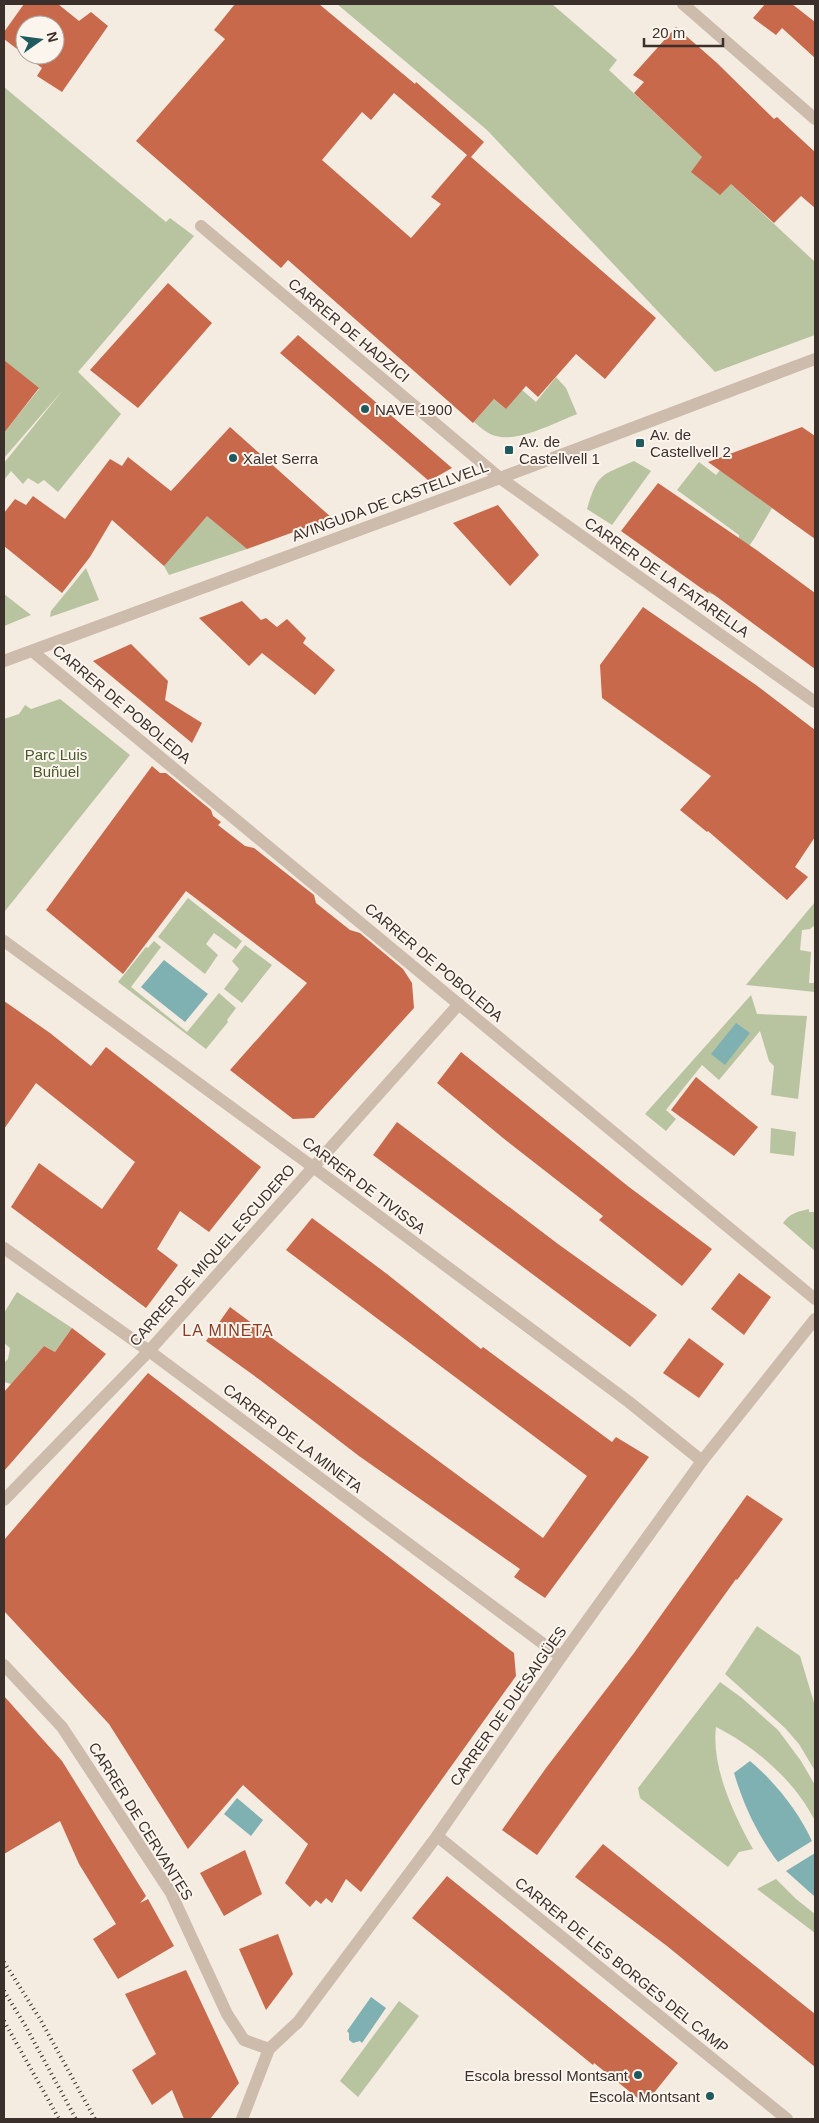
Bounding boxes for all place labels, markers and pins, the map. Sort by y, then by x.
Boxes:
place label: NAVE 1900 [375,401,452,418]
marker: NAVE 1900 [359,403,371,415]
place label: Av. de Castellvell 2 [650,426,731,460]
place label: Av. de Castellvell 1 [519,433,600,467]
marker: Av. de Castellvell 2 [634,437,646,449]
marker: Av. de Castellvell 1 [503,444,515,456]
place label: Xalet Serra [243,450,319,467]
marker: Xalet Serra [227,452,239,464]
place label: Escola bressol Montsant [465,2067,629,2084]
marker: Escola bressol Montsant [632,2069,644,2081]
place label: Escola Montsant [589,2088,701,2105]
marker: Escola Montsant [704,2090,716,2102]

